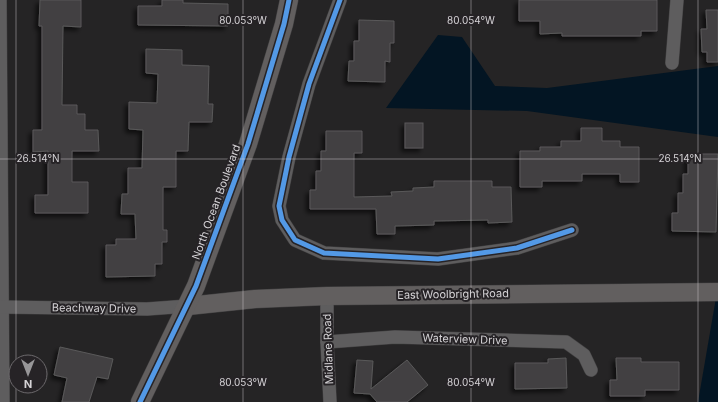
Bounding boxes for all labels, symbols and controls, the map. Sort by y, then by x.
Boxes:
text: 80.053°W [219,14,267,26]
text: 80.054°W [447,14,495,26]
street label: North Ocean Boulevard [189,142,243,262]
text: 26.514°N [16,152,60,164]
text: 26.514°N [658,152,702,164]
street label: East Woolbright Road [397,286,509,302]
street label: Beachway Drive [52,300,136,316]
street label: Midlane Road [320,313,336,385]
street label: Waterview Drive [422,331,508,347]
north arrow [8,354,48,394]
text: 80.053°W [219,376,267,388]
text: 80.054°W [447,376,495,388]
text: N [24,377,32,391]

